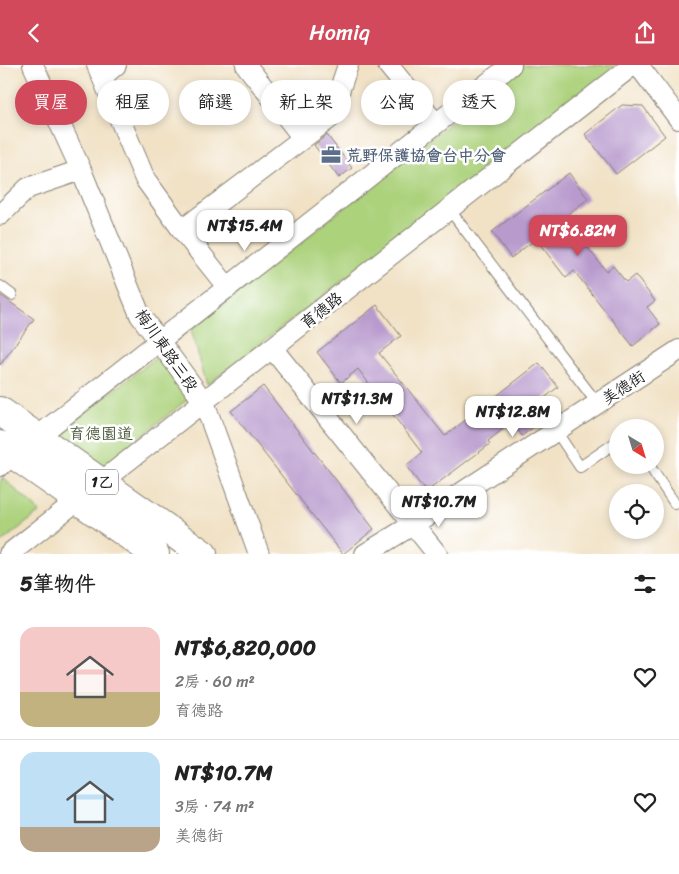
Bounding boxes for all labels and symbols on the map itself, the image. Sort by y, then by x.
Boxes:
place label: 荒野保護協會台中分會 [346,141,506,170]
office icon: 荒野保護協會台中分會 [320,144,342,166]
pin: NT$15.4M [193,209,297,252]
pin: NT$6.82M [526,215,630,257]
street label: 育德路 [293,284,349,337]
street label: 梅川東路三段 [127,303,206,398]
street label: 美德街 [595,362,651,413]
pin: NT$11.3M [305,383,409,425]
pin: NT$12.8M [461,395,565,438]
park label: 育德園道 [69,419,133,448]
north arrow [609,419,664,474]
road number: 1乙 [86,469,118,495]
pin: NT$10.7M [387,485,491,528]

